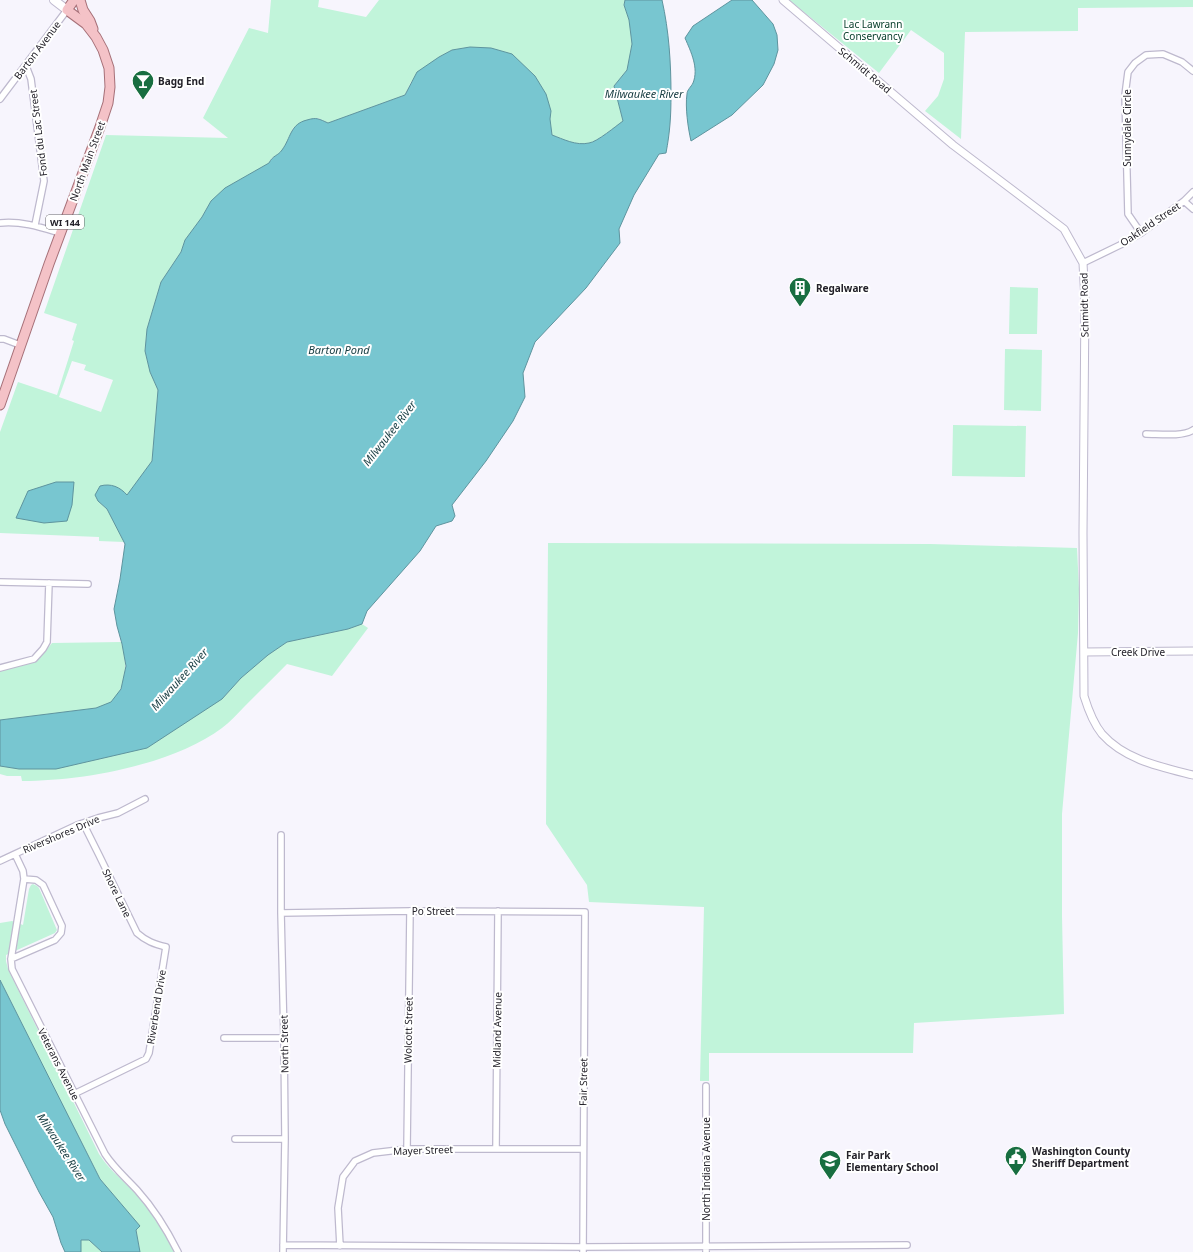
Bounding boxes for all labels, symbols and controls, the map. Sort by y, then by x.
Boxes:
park label: Lac Lawrann Conservancy [843,17,904,43]
street label: Barton Avenue [10,18,64,82]
street label: Schmidt Road [836,44,894,96]
bar icon: Bagg End [130,68,156,101]
place label: Bagg End [158,74,204,88]
water label: Milwaukee River [605,86,684,101]
street label: Fond du Lac Street [26,88,50,177]
street label: Sunnydale Circle [1120,89,1134,167]
street label: North Main Street [66,119,108,203]
street label: Oakfield Street [1117,198,1183,249]
road number: WI 144 [46,215,84,229]
street label: Schmidt Road [1076,272,1092,338]
building icon: Regalware [787,275,813,308]
place label: Regalware [816,281,869,295]
water label: Barton Pond [308,342,370,357]
water label: Milwaukee River [359,397,420,469]
water label: Milwaukee River [147,644,211,713]
street label: Creek Drive [1111,645,1165,659]
street label: Rivershores Drive [20,811,102,857]
street label: Shore Lane [99,866,135,920]
street label: Po Street [412,904,455,918]
street label: Riverbend Drive [143,968,169,1045]
street label: Midland Avenue [489,992,505,1068]
street label: Wolcott Street [400,996,416,1063]
street label: North Street [276,1014,292,1073]
street label: Veterans Avenue [35,1026,83,1103]
street label: Fair Street [576,1057,590,1106]
water label: Milwaukee River [34,1110,90,1185]
street label: North Indiana Avenue [699,1117,713,1221]
street label: Mayer Street [393,1142,454,1158]
public building icon: Washington County Sheriff Department [1003,1144,1029,1177]
place label: Washington County Sheriff Department [1032,1144,1130,1170]
school or university icon: Fair Park Elementary School [817,1148,843,1181]
place label: Fair Park Elementary School [846,1148,939,1174]

